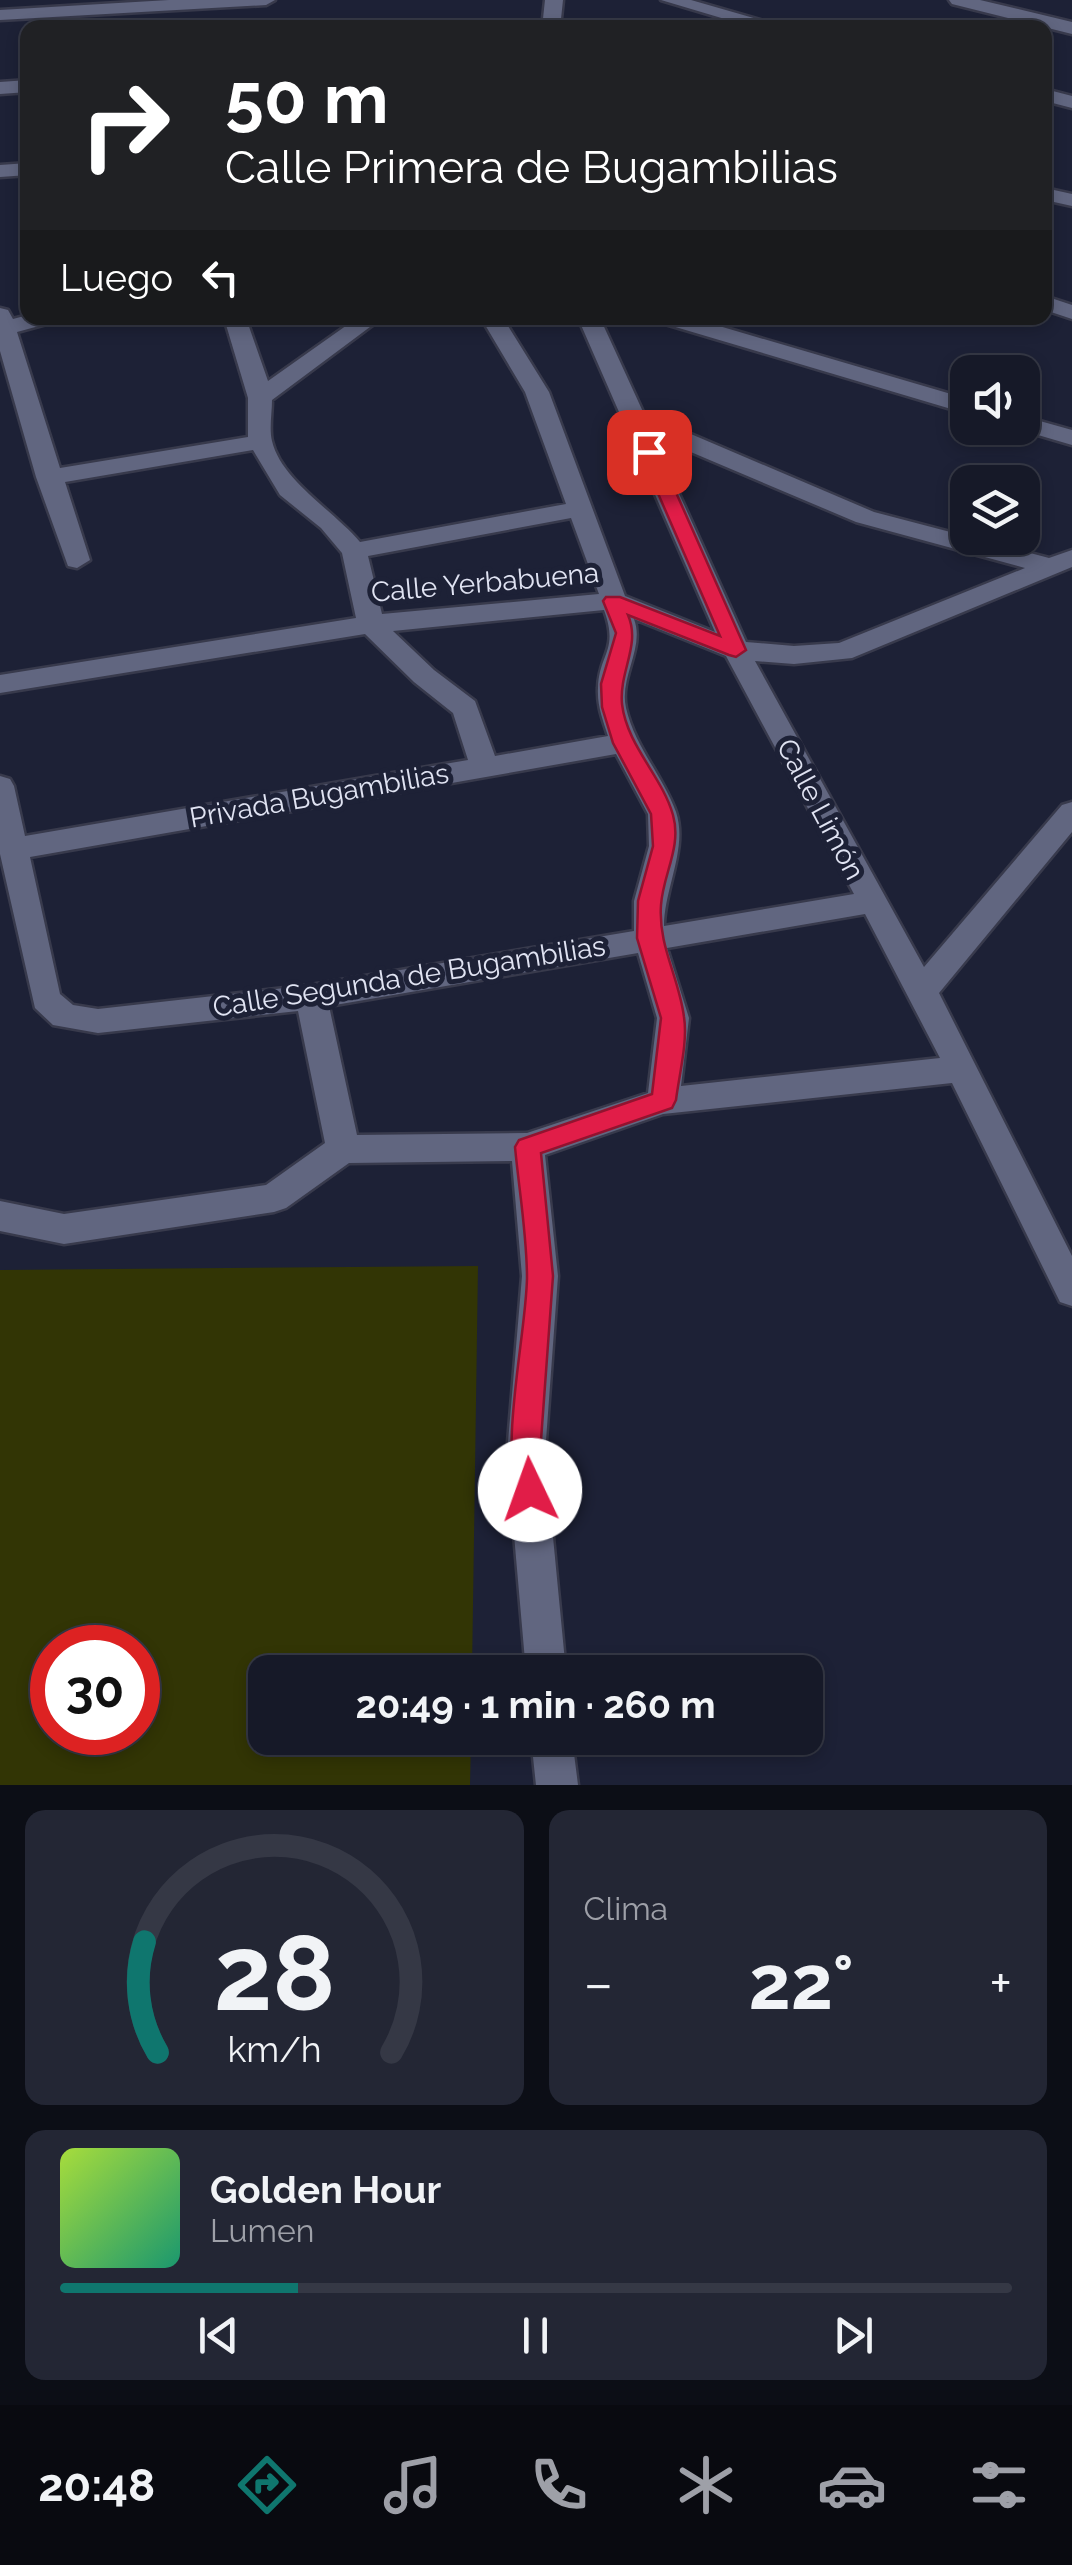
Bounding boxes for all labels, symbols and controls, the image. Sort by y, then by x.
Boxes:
text: 50 m [225,57,389,139]
icon: right [60,60,190,190]
text: Calle Primera de Bugambilias [225,141,838,194]
icon: left [193,250,248,305]
text: Luego [60,255,173,300]
map controls [950,355,1040,555]
button: sound [950,355,1040,445]
pin [607,410,692,495]
icon: arrive [622,425,677,480]
button: layers [950,465,1040,555]
street label: Calle Yerbabuena [370,556,600,609]
street label: Calle Limón [770,733,871,885]
street label: Privada Bugambilias [187,756,451,835]
street label: Calle Segunda de Bugambilias [210,929,608,1024]
position arrow [478,1438,582,1542]
speed limit sign: 30 [30,1625,160,1755]
text: 20:49 · 1 min · 260 m [355,1682,716,1727]
text: Clima [584,1890,668,1927]
text: 28 [214,1912,335,2034]
text: 22° [748,1938,854,2027]
text: − [584,1951,613,2016]
text: + [989,1951,1012,2016]
text: km/h [227,2028,321,2070]
text: Golden Hour [210,2167,441,2212]
text: Lumen [210,2212,314,2249]
icon: previous [191,2308,246,2363]
icon: pause [508,2308,563,2363]
icon: next [826,2308,881,2363]
icon: directions [232,2450,302,2520]
icon: music [378,2450,448,2520]
icon: phone [524,2450,594,2520]
icon: climate [671,2450,741,2520]
icon: car [817,2450,887,2520]
icon: filters [964,2450,1034,2520]
text: 20:48 [38,2459,155,2512]

